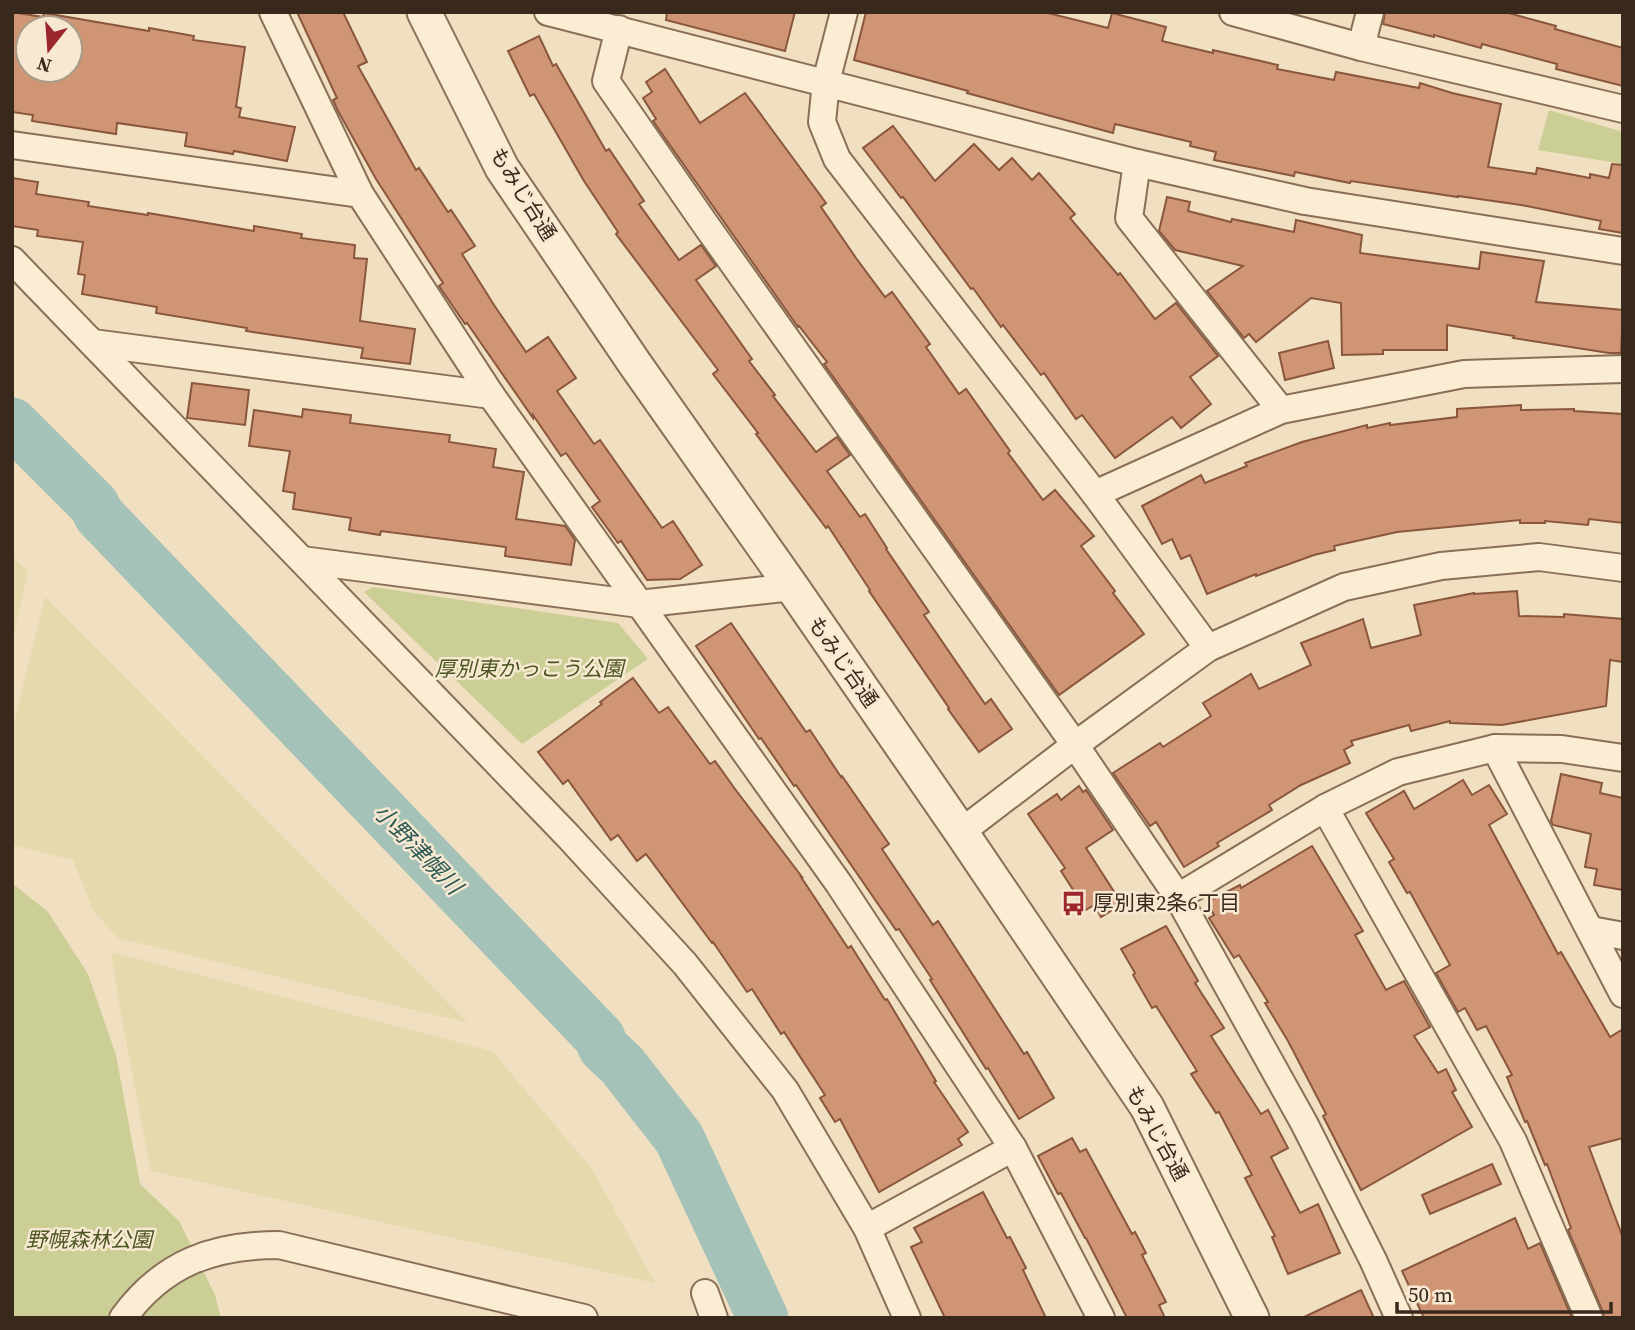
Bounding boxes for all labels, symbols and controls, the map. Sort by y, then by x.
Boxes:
north arrow [14,14,84,84]
text: N [33,51,54,80]
street label: もみじ台通 [483,142,564,246]
street label: もみじ台通 [801,610,885,713]
park label: 厚別東かっこう公園 [435,654,626,683]
water label: 小野津幌川 [367,797,472,904]
place label: 厚別東2条6丁目 [1093,888,1240,917]
bus stop icon: 厚別東2条6丁目 [1059,889,1087,917]
street label: もみじ台通 [1119,1080,1196,1186]
park label: 野幌森林公園 [26,1225,155,1254]
scale bar [1397,1270,1610,1314]
text: 50 m [1408,1280,1453,1309]

